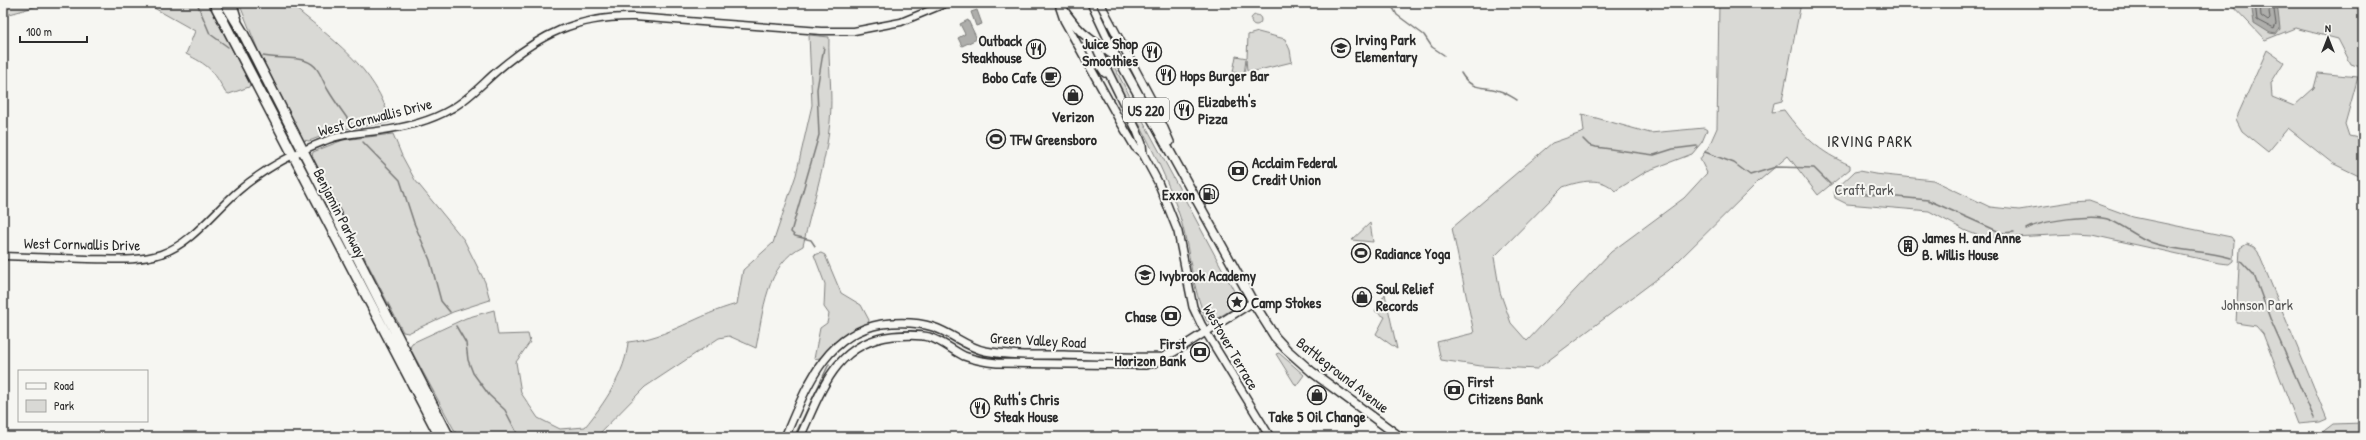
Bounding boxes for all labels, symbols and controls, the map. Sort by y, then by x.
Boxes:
scale bar [20,18,87,44]
north arrow [2308,18,2348,58]
text: N [2325,21,2331,35]
text: 100 m [26,23,52,40]
place label: Irving Park Elementary [1355,29,1418,68]
place label: Outback Steakhouse [962,30,1023,68]
place label: Juice Shop Smoothies [1082,33,1139,71]
school or university icon: Irving Park Elementary [1330,37,1352,59]
restaurant icon: Outback Steakhouse [1025,38,1047,60]
restaurant icon: Juice Shop Smoothies [1141,41,1163,63]
restaurant icon: Hops Burger Bar [1155,64,1177,86]
place label: Hops Burger Bar [1180,65,1269,87]
cafe icon: Bobo Cafe [1040,66,1062,88]
place label: Bobo Cafe [982,67,1037,88]
shop icon: Verizon [1062,84,1084,106]
place label: Elizabeth's Pizza [1198,91,1256,129]
street label: West Cornwallis Drive [316,93,434,141]
road number: US 220 [1123,98,1169,122]
restaurant icon: Elizabeth's Pizza [1173,99,1195,121]
place label: Verizon [1052,106,1095,127]
sports icon: TFW Greensboro [985,128,1007,150]
place label: TFW Greensboro [1009,129,1097,150]
district label: IRVING PARK [1827,130,1913,152]
place label: Acclaim Federal Credit Union [1252,152,1338,190]
bank icon: Acclaim Federal Credit Union [1227,160,1249,182]
street label: Benjamin Parkway [308,165,372,261]
park label: Craft Park [1835,179,1893,200]
fuel station icon: Exxon [1198,183,1220,205]
place label: Exxon [1162,184,1195,205]
place label: James H. and Anne B. Willis House [1922,227,2021,265]
street label: West Cornwallis Drive [24,232,140,256]
building icon: James H. and Anne B. Willis House [1897,235,1919,257]
sports icon: Radiance Yoga [1350,242,1372,264]
place label: Radiance Yoga [1375,243,1450,265]
school or university icon: Ivybrook Academy [1134,264,1156,286]
place label: Ivybrook Academy [1159,265,1257,287]
place label: Soul Relief Records [1376,278,1434,316]
shop icon: Soul Relief Records [1351,286,1373,308]
place icon: Camp Stokes [1226,291,1248,313]
place label: Camp Stokes [1251,292,1321,314]
park label: Johnson Park [2221,294,2293,315]
street label: Westover Terrace [1198,300,1264,394]
bank icon: Chase [1160,305,1182,327]
place label: Chase [1125,306,1157,327]
street label: Green Valley Road [989,327,1087,353]
street label: Battleground Avenue [1292,332,1394,418]
place label: First Horizon Bank [1115,333,1187,371]
bank icon: First Horizon Bank [1189,341,1211,363]
legend [18,370,148,422]
place label: First Citizens Bank [1467,371,1544,409]
text: Road [54,377,74,394]
bank icon: First Citizens Bank [1443,379,1465,401]
shop icon: Take 5 Oil Change [1306,384,1328,406]
place label: Ruth's Chris Steak House [994,389,1060,427]
text: Park [54,397,74,414]
restaurant icon: Ruth's Chris Steak House [969,397,991,419]
place label: Take 5 Oil Change [1267,406,1366,428]

